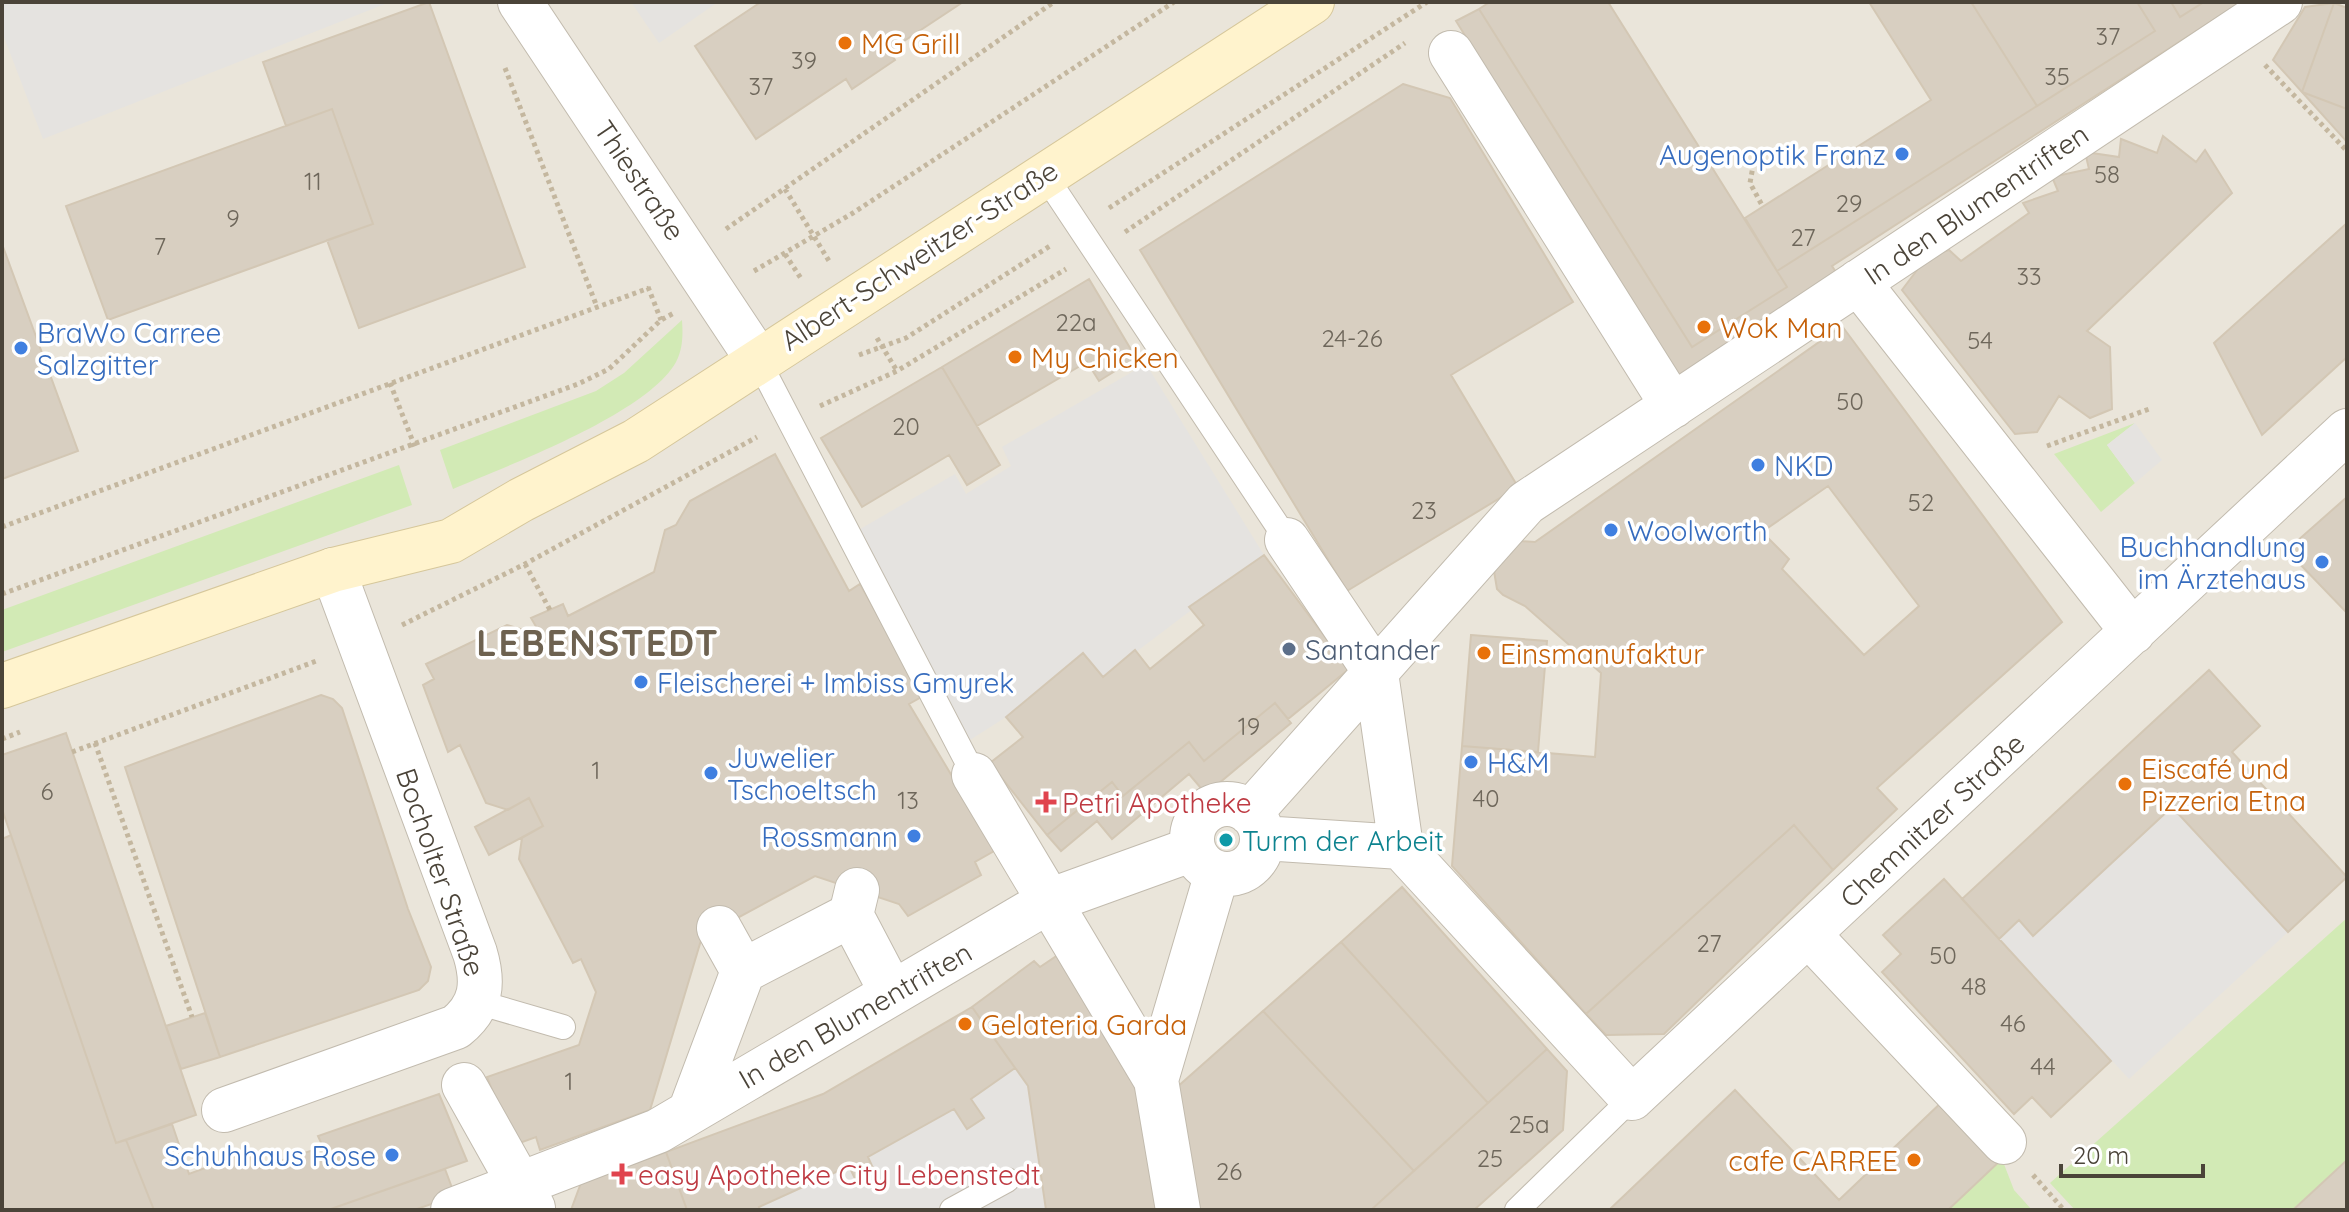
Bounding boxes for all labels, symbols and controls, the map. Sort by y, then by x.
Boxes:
house number: 37 [2096,21,2120,51]
place label: MG Grill [861,26,960,61]
marker: MG Grill [836,34,854,52]
house number: 39 [791,45,817,75]
house number: 35 [2044,61,2070,91]
house number: 37 [749,71,773,101]
street label: Thiestraße [587,113,693,247]
street label: In den Blumentriften [1857,116,2095,292]
place label: Augenoptik Franz [1659,137,1886,172]
marker: Augenoptik Franz [1893,145,1911,163]
street label: Albert-Schweitzer-Straße [774,152,1064,358]
house number: 58 [2094,159,2120,189]
house number: 11 [304,166,322,196]
house number: 29 [1836,188,1862,218]
house number: 9 [226,203,240,233]
house number: 27 [1790,222,1816,252]
house number: 7 [154,231,166,261]
house number: 33 [2016,261,2042,291]
house number: 22a [1055,307,1097,337]
place label: Wok Man [1720,310,1842,345]
place label: BraWo Carree Salzgitter [37,315,221,382]
marker: Wok Man [1695,318,1713,336]
house number: 24-26 [1321,323,1383,353]
house number: 54 [1967,325,1993,355]
marker: BraWo Carree Salzgitter [12,339,30,357]
place label: My Chicken [1031,340,1179,375]
marker: My Chicken [1006,348,1024,366]
house number: 50 [1836,386,1864,416]
house number: 20 [892,411,920,441]
place label: NKD [1774,448,1833,483]
marker: NKD [1749,456,1767,474]
house number: 52 [1908,487,1934,517]
house number: 23 [1411,495,1437,525]
place label: Woolworth [1627,513,1768,548]
marker: Woolworth [1602,521,1620,539]
place label: Buchhandlung im Ärztehaus [2120,529,2306,596]
marker: Buchhandlung im Ärztehaus [2313,553,2331,571]
district label: LEBENSTEDT [476,620,720,665]
place label: Santander [1305,632,1440,667]
place label: Einsmanufaktur [1500,636,1704,671]
marker: Santander [1280,640,1298,658]
marker: Einsmanufaktur [1475,644,1493,662]
place label: Fleischerei + Imbiss Gmyrek [657,665,1014,700]
marker: Fleischerei + Imbiss Gmyrek [632,673,650,691]
house number: 19 [1238,711,1260,741]
street label: Chemnitzer Straße [1832,725,2032,915]
place label: Juwelier Tschoeltsch [727,740,877,807]
place label: H&M [1487,745,1549,780]
place label: Eiscafé und Pizzeria Etna [2141,751,2306,818]
marker: H&M [1462,753,1480,771]
house number: 1 [592,755,600,785]
street label: Bocholter Straße [389,763,493,981]
marker: Juwelier Tschoeltsch [702,764,720,782]
marker: Eiscafé und Pizzeria Etna [2116,775,2134,793]
house number: 6 [41,776,54,806]
house number: 40 [1473,783,1499,813]
house number: 13 [897,785,919,815]
place label: Petri Apotheke [1062,785,1252,820]
marker: Petri Apotheke [1037,793,1055,811]
place label: Rossmann [761,819,898,854]
place label: Turm der Arbeit [1242,823,1444,858]
marker: Rossmann [905,827,923,845]
marker: Turm der Arbeit [1217,831,1235,849]
house number: 27 [1696,928,1722,958]
street label: In den Blumentriften [732,934,978,1096]
house number: 50 [1929,940,1957,970]
house number: 48 [1961,971,1987,1001]
place label: Gelateria Garda [981,1007,1187,1042]
house number: 46 [2000,1008,2026,1038]
marker: Gelateria Garda [956,1015,974,1033]
house number: 44 [2030,1051,2056,1081]
house number: 1 [565,1066,573,1096]
house number: 25a [1509,1109,1549,1139]
scale bar [2061,1128,2203,1178]
place label: Schuhhaus Rose [164,1138,376,1173]
text: 20 m [2073,1140,2129,1170]
house number: 25 [1477,1143,1503,1173]
place label: cafe CARREE [1728,1143,1898,1178]
marker: Schuhhaus Rose [383,1146,401,1164]
marker: cafe CARREE [1905,1151,1923,1169]
house number: 26 [1216,1156,1242,1186]
place label: easy Apotheke City Lebenstedt [638,1157,1040,1192]
marker: easy Apotheke City Lebenstedt [613,1165,631,1183]

